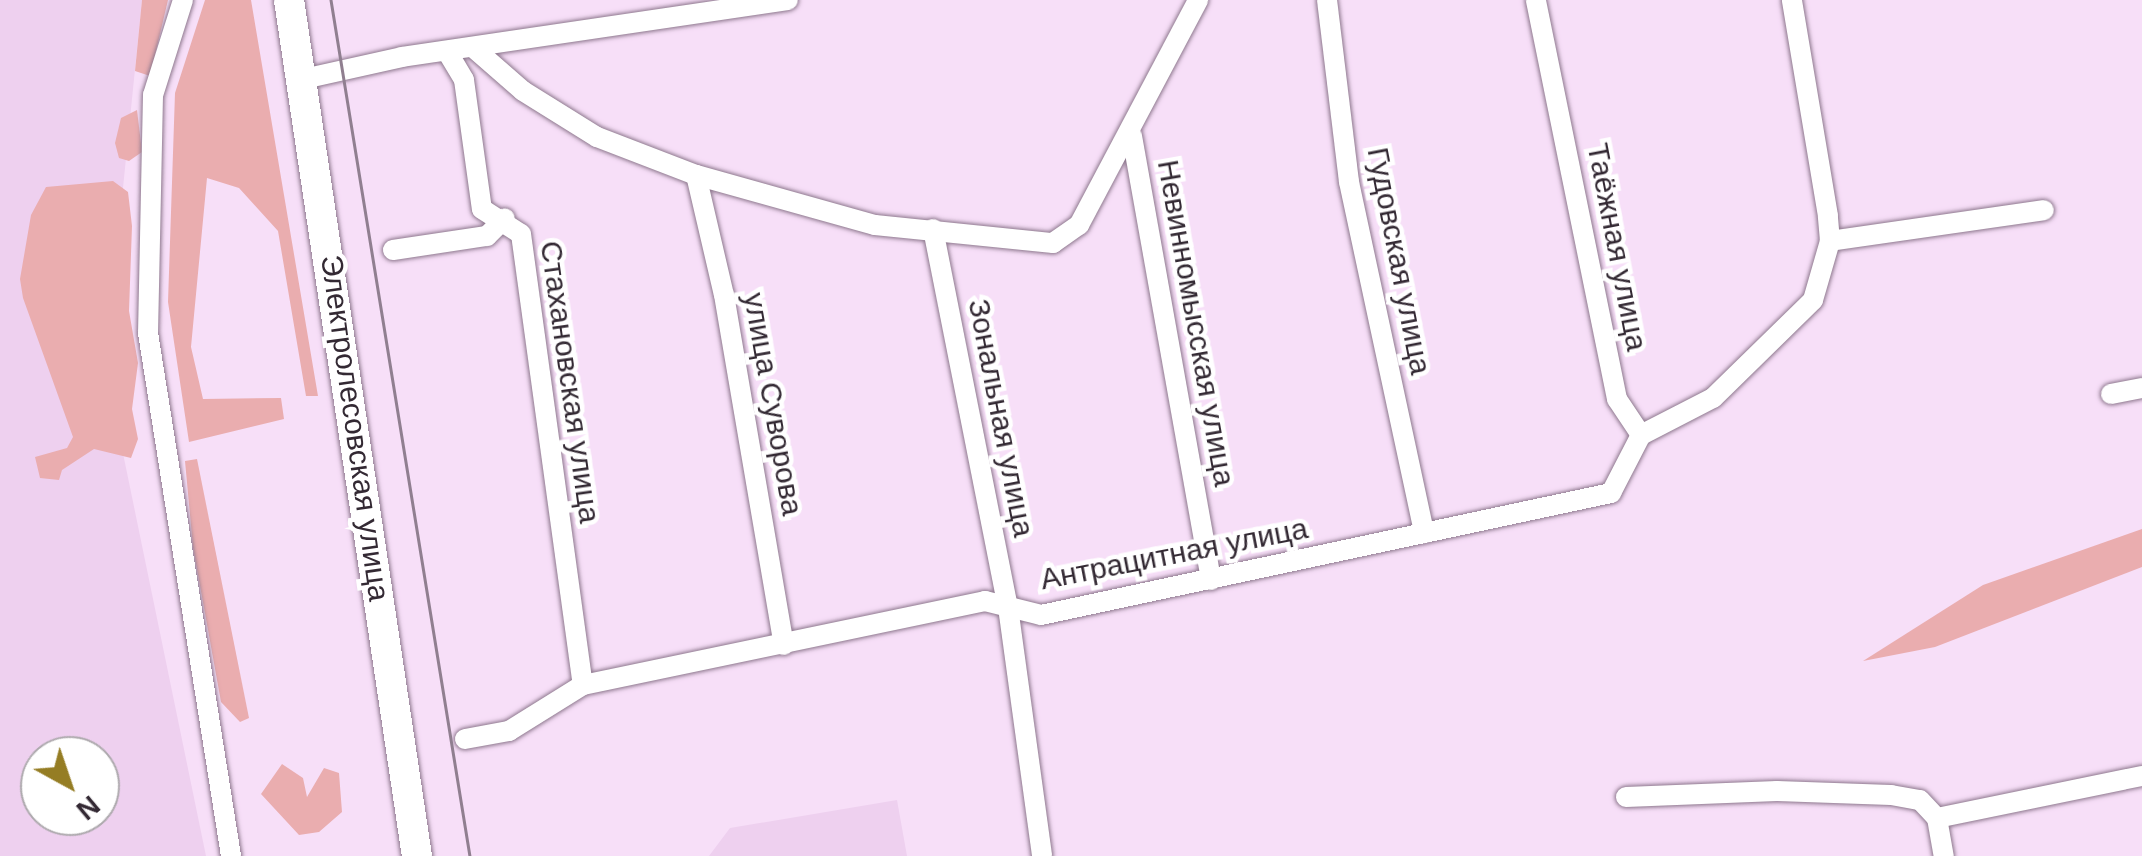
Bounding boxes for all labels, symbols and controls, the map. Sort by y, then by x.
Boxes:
street label: Таёжная улица [1579,140,1655,354]
street label: Гудовская улица [1359,144,1439,378]
street label: Невинномысская улица [1150,157,1242,489]
street label: Стахановская улица [532,239,608,525]
street label: Электролесовская улица [313,253,397,603]
street label: улица Суворова [736,290,810,518]
street label: Зональная улица [960,296,1042,540]
street label: Антрацитная улица [1037,510,1311,598]
north arrow [20,736,120,836]
text: N [71,789,106,826]

